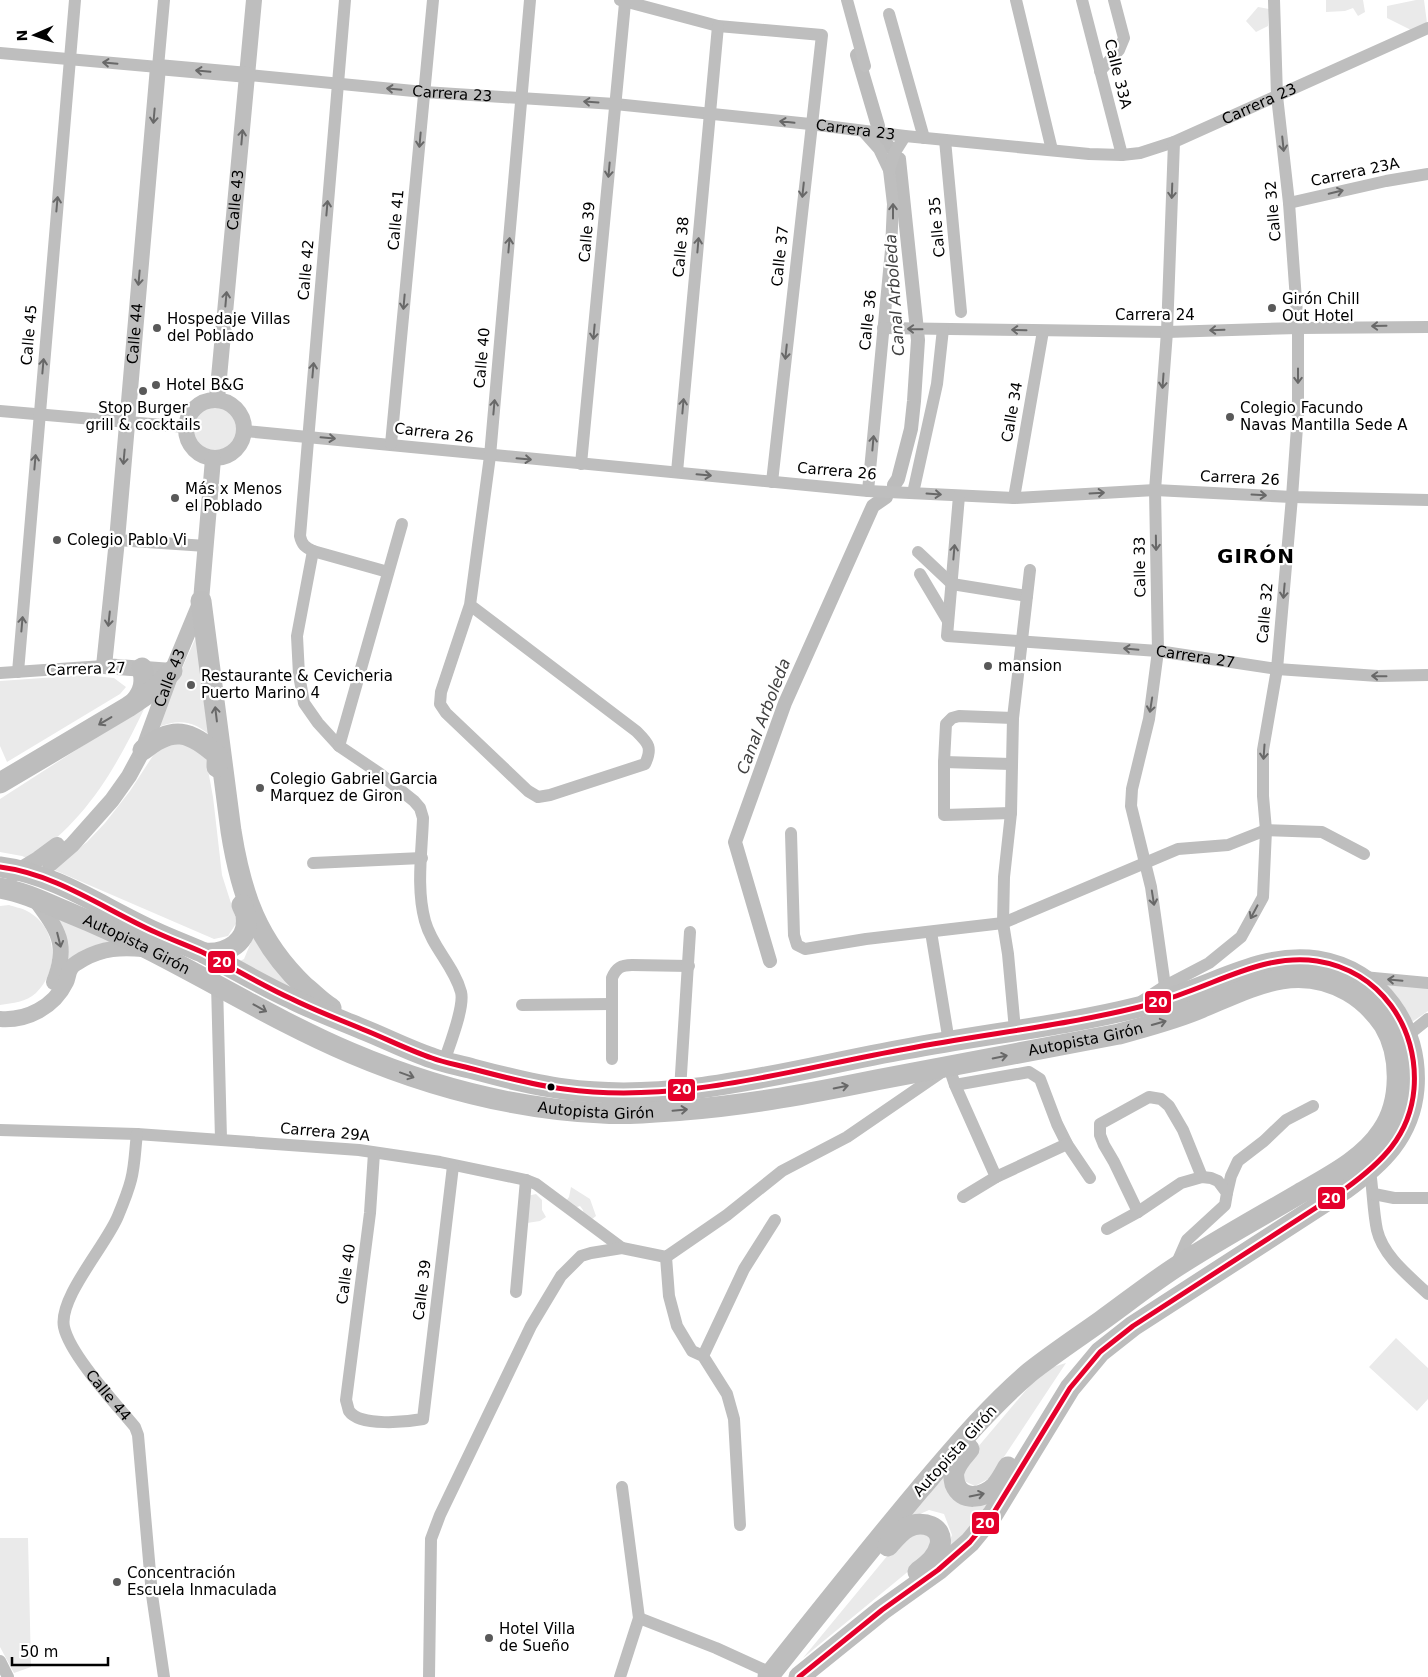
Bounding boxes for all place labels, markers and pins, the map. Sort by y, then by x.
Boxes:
place label: Girón Chill Out Hotel [1282,290,1360,325]
marker: Girón Chill Out Hotel [1266,302,1278,314]
place label: Hospedaje Villas del Poblado [167,310,291,345]
marker: Hospedaje Villas del Poblado [151,322,163,334]
place label: Hotel B&G [166,376,244,394]
marker: Hotel B&G [150,379,162,391]
marker: Stop Burger grill & cocktails [137,385,149,397]
place label: Stop Burger grill & cocktails [85,399,201,434]
place label: Colegio Facundo Navas Mantilla Sede A [1240,399,1408,434]
marker: Colegio Facundo Navas Mantilla Sede A [1224,411,1236,423]
place label: Más x Menos el Poblado [185,480,282,515]
marker: Más x Menos el Poblado [169,492,181,504]
place label: Colegio Pablo Vi [67,531,187,549]
marker: Colegio Pablo Vi [51,534,63,546]
place label: mansion [998,657,1062,675]
marker: mansion [982,660,994,672]
place label: Restaurante & Cevicheria Puerto Marino 4 [201,667,393,702]
marker: Restaurante & Cevicheria Puerto Marino 4 [185,679,197,691]
place label: Colegio Gabriel Garcia Marquez de Giron [270,770,438,805]
marker: Colegio Gabriel Garcia Marquez de Giron [254,782,266,794]
unlabelled marker [546,1082,556,1092]
place label: Concentración Escuela Inmaculada [127,1564,277,1599]
marker: Concentración Escuela Inmaculada [111,1576,123,1588]
place label: Hotel Villa de Sueño [499,1620,575,1655]
marker: Hotel Villa de Sueño [483,1632,495,1644]

